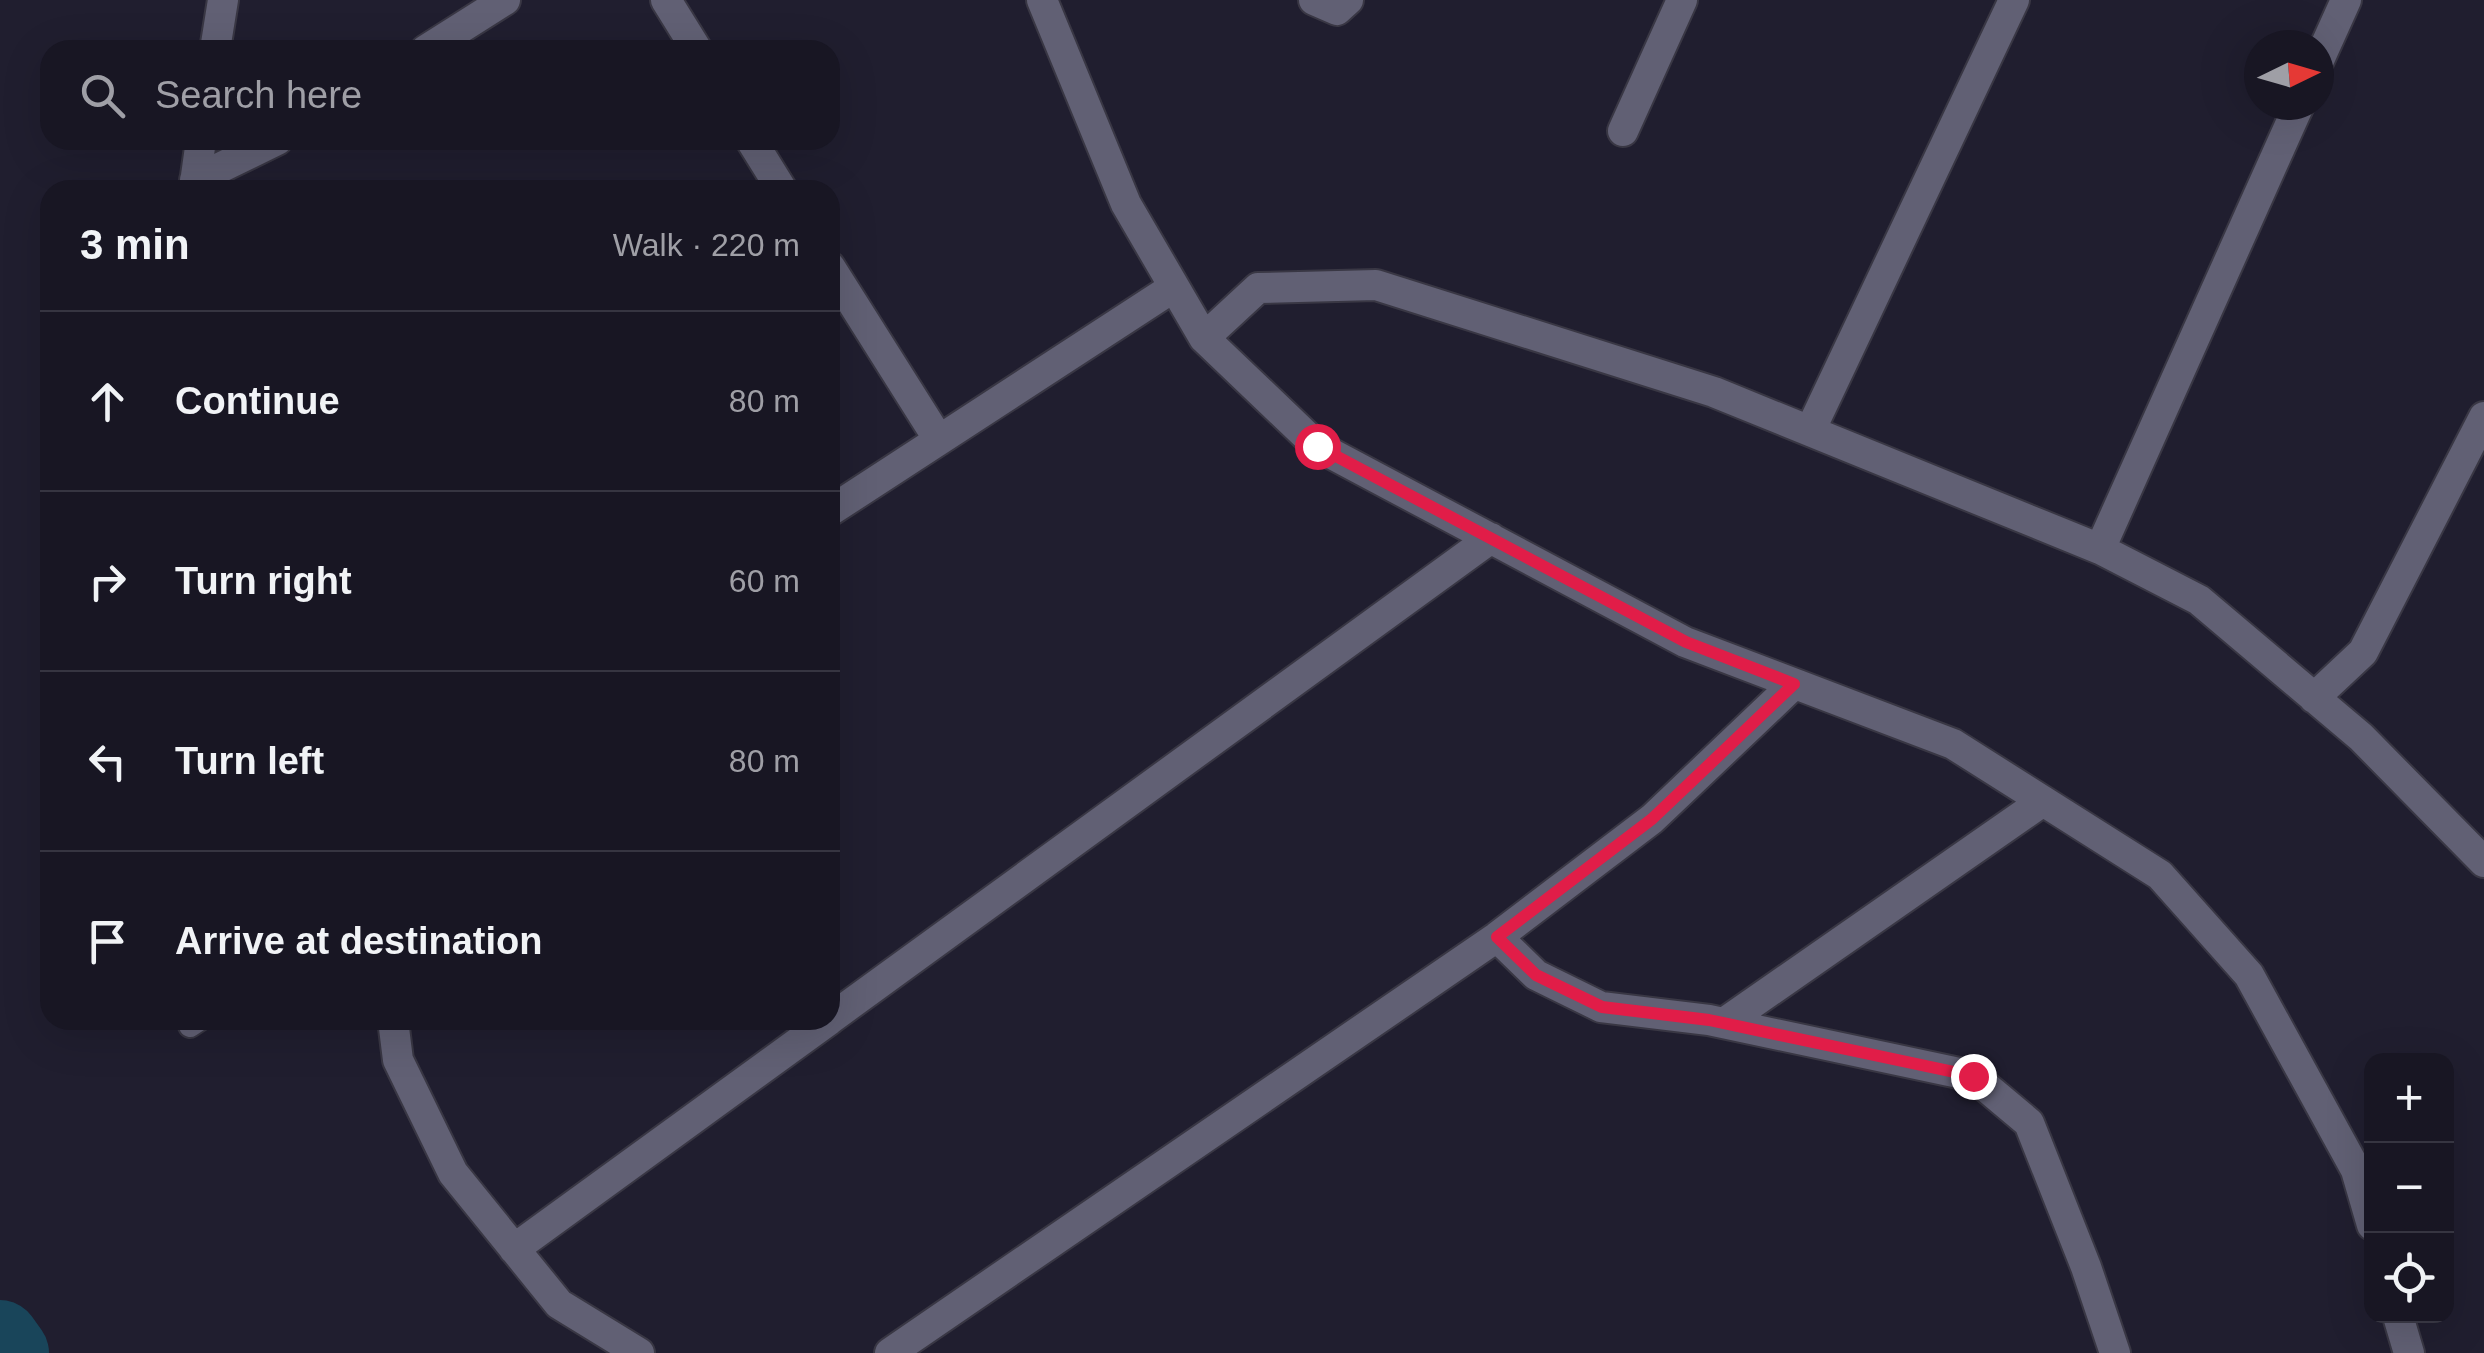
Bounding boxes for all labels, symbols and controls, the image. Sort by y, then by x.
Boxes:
north arrow [2244,30,2334,120]
search box [40,40,840,150]
icon: search [75,68,130,123]
text: Search here [155,74,362,116]
text: 3 min [80,221,190,268]
text: Walk · 220 m [613,227,800,263]
icon: ahead [80,374,135,429]
text: Continue [175,380,340,422]
text: 80 m [729,383,800,419]
route start [1295,424,1341,470]
icon: right [80,554,135,609]
text: Turn right [175,560,352,602]
text: 60 m [729,563,800,599]
icon: left [80,734,135,789]
text: Turn left [175,740,324,782]
text: 80 m [729,743,800,779]
icon: arrive [80,914,135,969]
text: Arrive at destination [175,920,542,962]
map controls [2364,1053,2454,1323]
button: + [2364,1053,2454,1143]
route end [1951,1054,1997,1100]
button: − [2364,1143,2454,1233]
button: locate [2364,1233,2454,1323]

